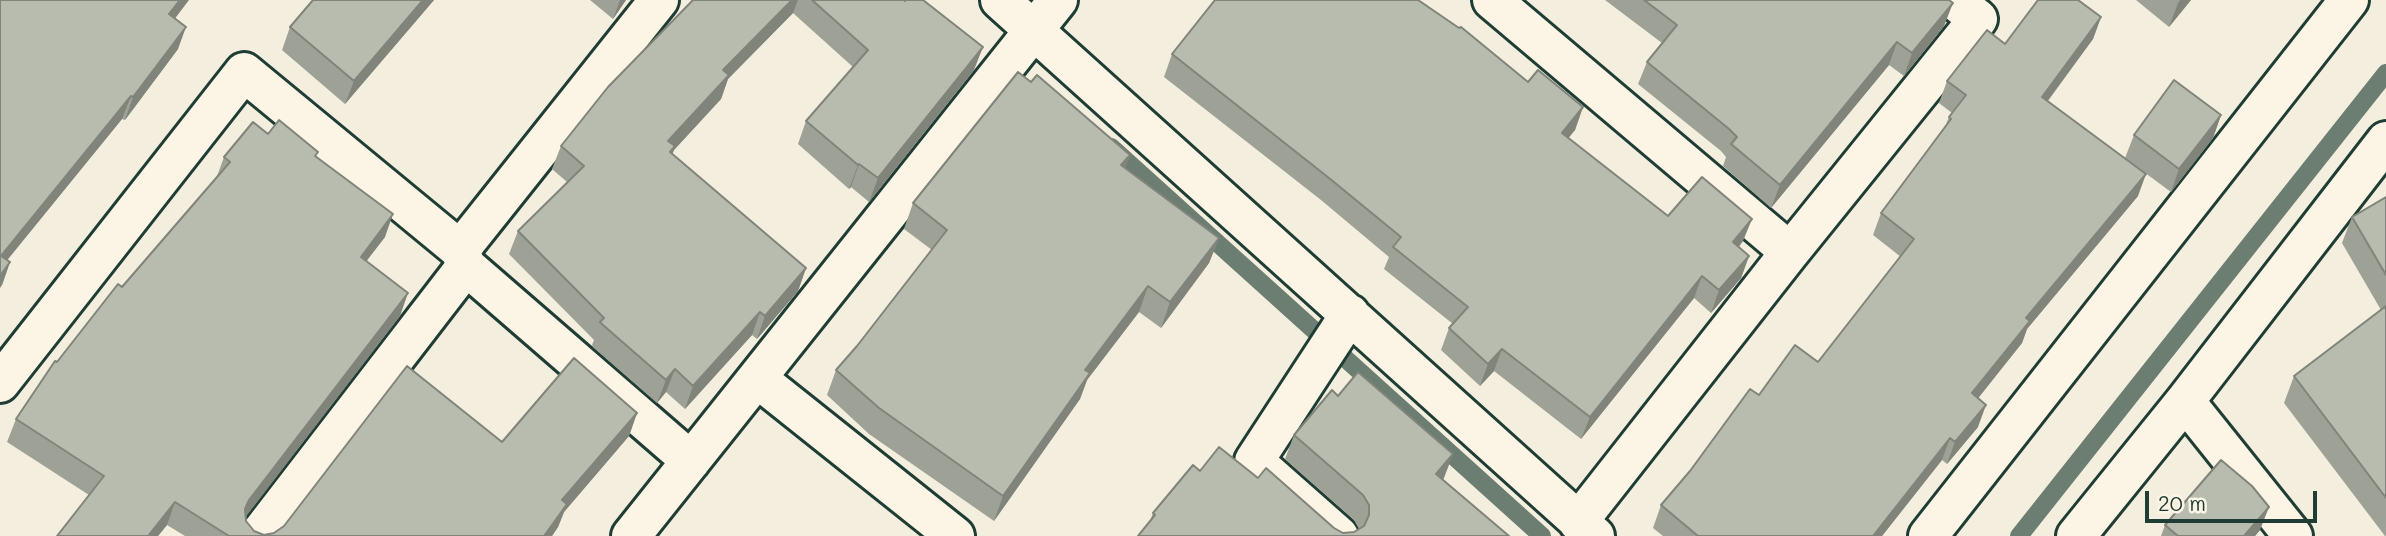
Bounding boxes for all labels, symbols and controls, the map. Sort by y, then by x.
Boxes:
scale bar [2148,476,2320,520]
text: 20 m [2158,489,2206,516]

